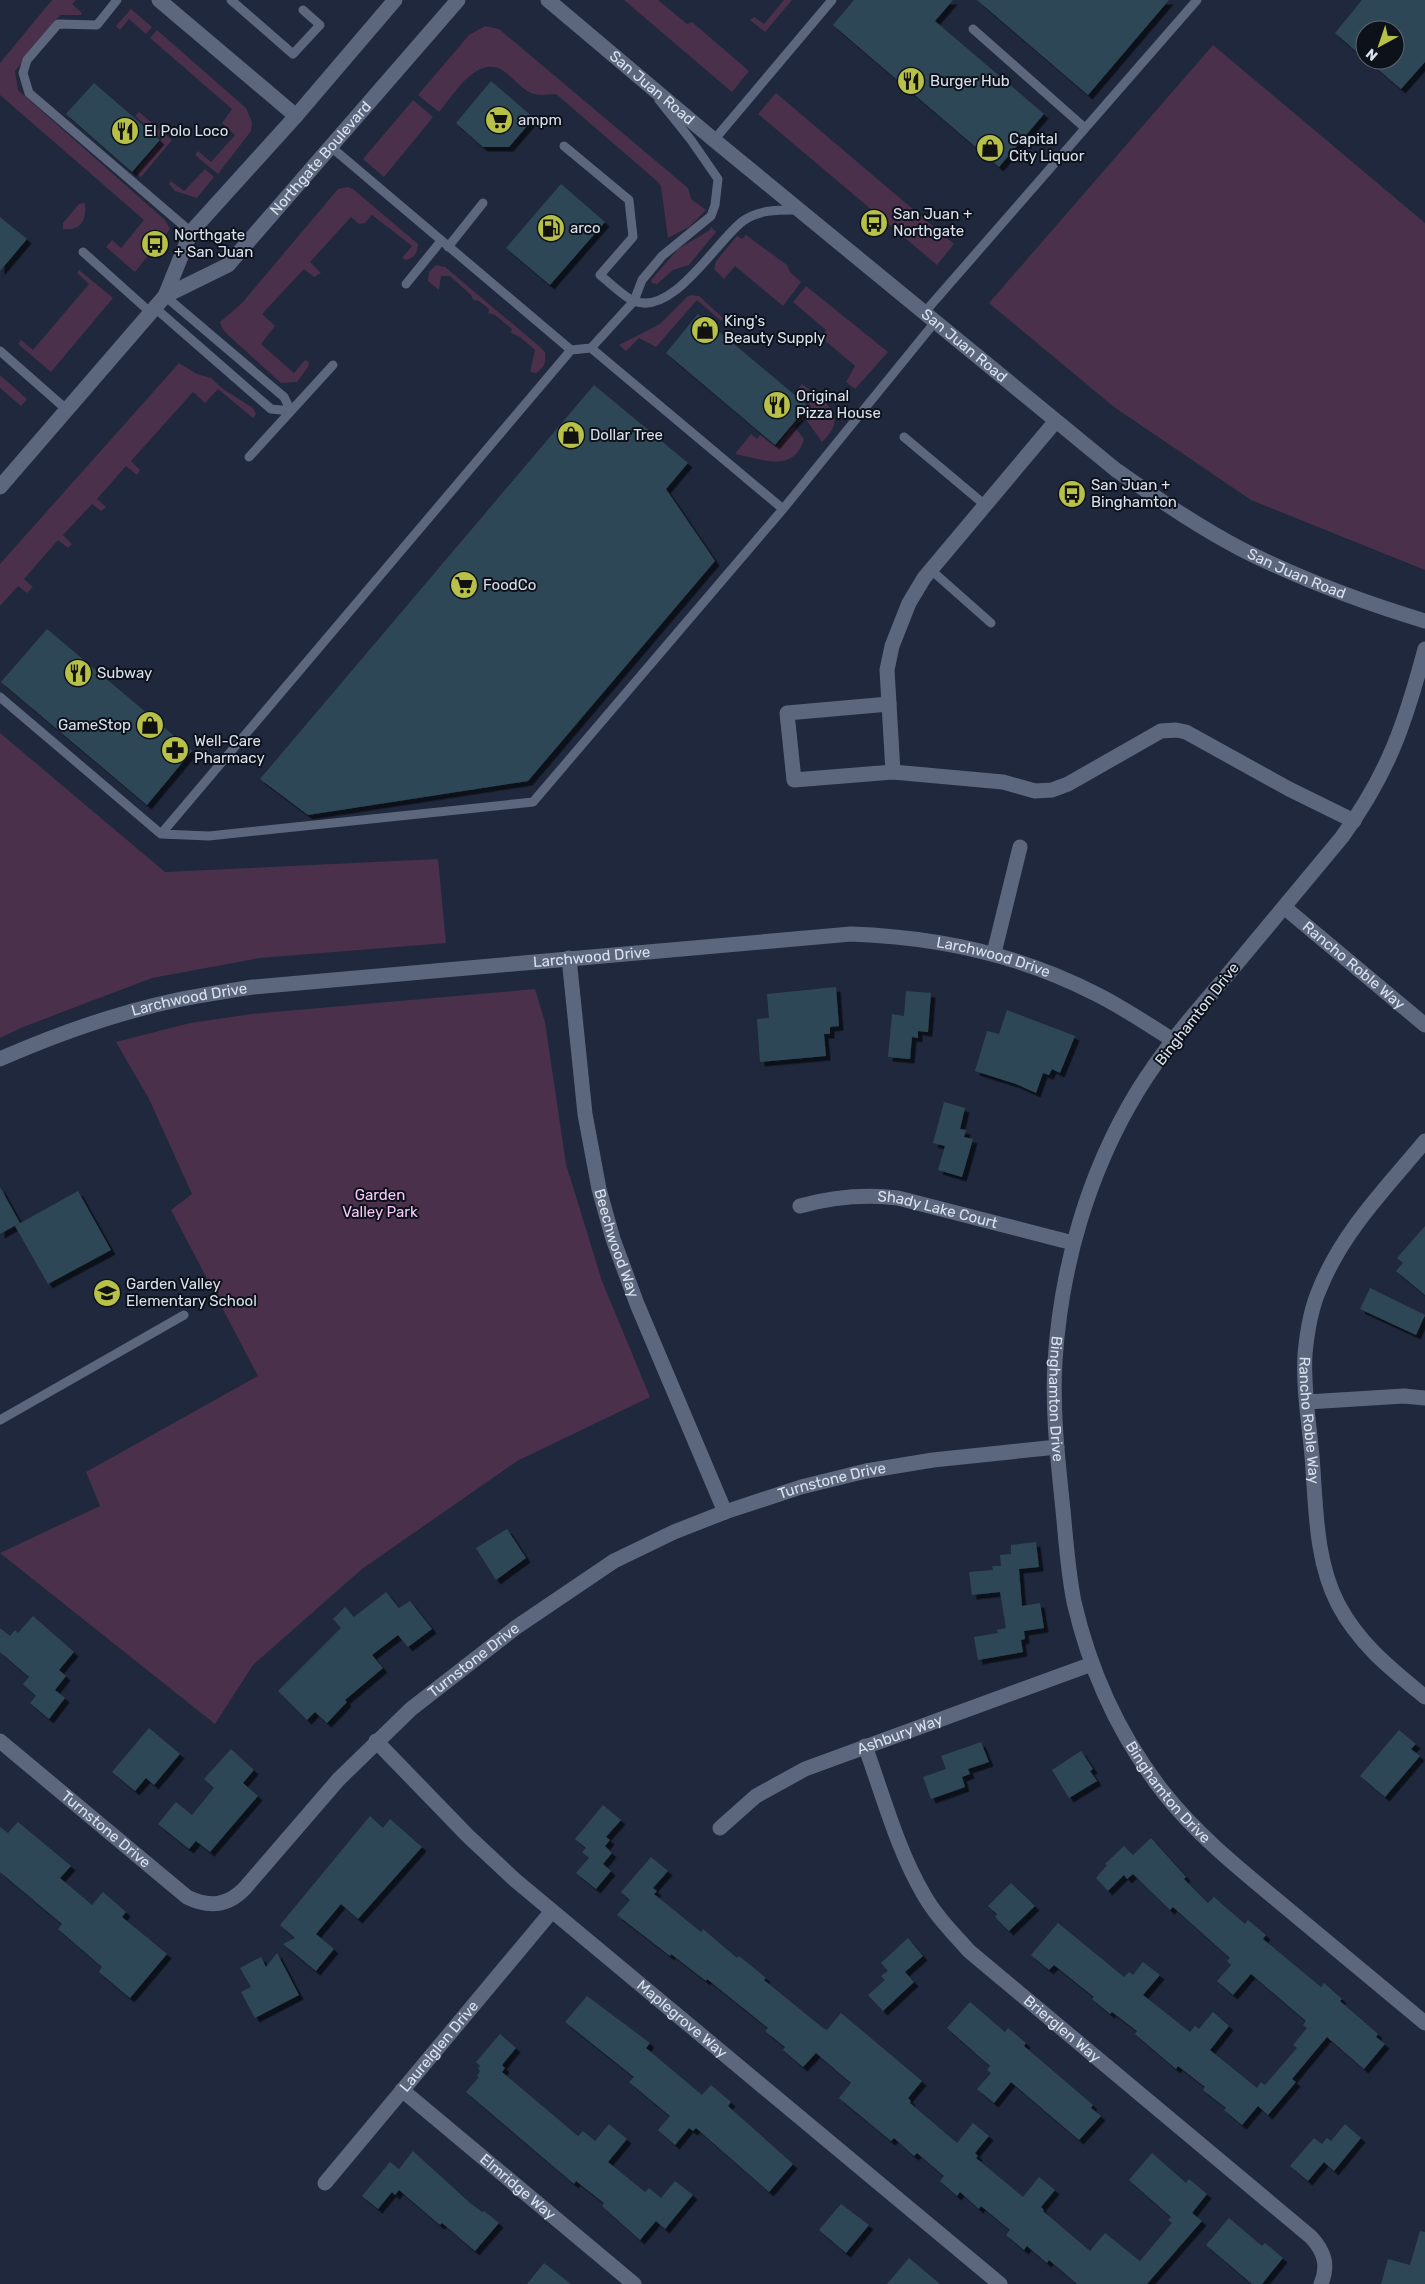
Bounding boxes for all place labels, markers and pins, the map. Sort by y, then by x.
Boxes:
restaurant icon: Burger Hub [896,66,926,96]
place label: Burger Hub [930,72,1010,90]
supermarket icon: ampm [484,105,514,135]
place label: ampm [518,111,562,129]
restaurant icon: El Polo Loco [110,116,140,146]
place label: El Polo Loco [144,122,228,140]
place label: Capital City Liquor [1009,130,1085,165]
shop icon: Capital City Liquor [975,133,1005,163]
place label: San Juan + Northgate [893,205,972,240]
bus stop icon: San Juan + Northgate [859,208,889,238]
fuel station icon: arco [536,213,566,243]
place label: arco [570,219,601,237]
place label: Northgate + San Juan [174,226,253,261]
bus stop icon: Northgate + San Juan [140,229,170,259]
place label: King's Beauty Supply [724,312,825,347]
shop icon: King's Beauty Supply [690,315,720,345]
place label: Original Pizza House [796,387,881,422]
restaurant icon: Original Pizza House [762,390,792,420]
shop icon: Dollar Tree [556,420,586,450]
place label: Dollar Tree [590,426,663,444]
place label: San Juan + Binghamton [1091,476,1177,511]
bus stop icon: San Juan + Binghamton [1057,479,1087,509]
supermarket icon: FoodCo [449,570,479,600]
place label: FoodCo [483,576,536,594]
restaurant icon: Subway [63,658,93,688]
place label: Subway [97,664,152,682]
shop icon: GameStop [135,710,165,740]
place label: GameStop [58,716,131,734]
place label: Well-Care Pharmacy [194,732,265,767]
pharmacy icon: Well-Care Pharmacy [160,735,190,765]
place label: Garden Valley Elementary School [126,1275,257,1310]
school or university icon: Garden Valley Elementary School [92,1278,122,1308]

